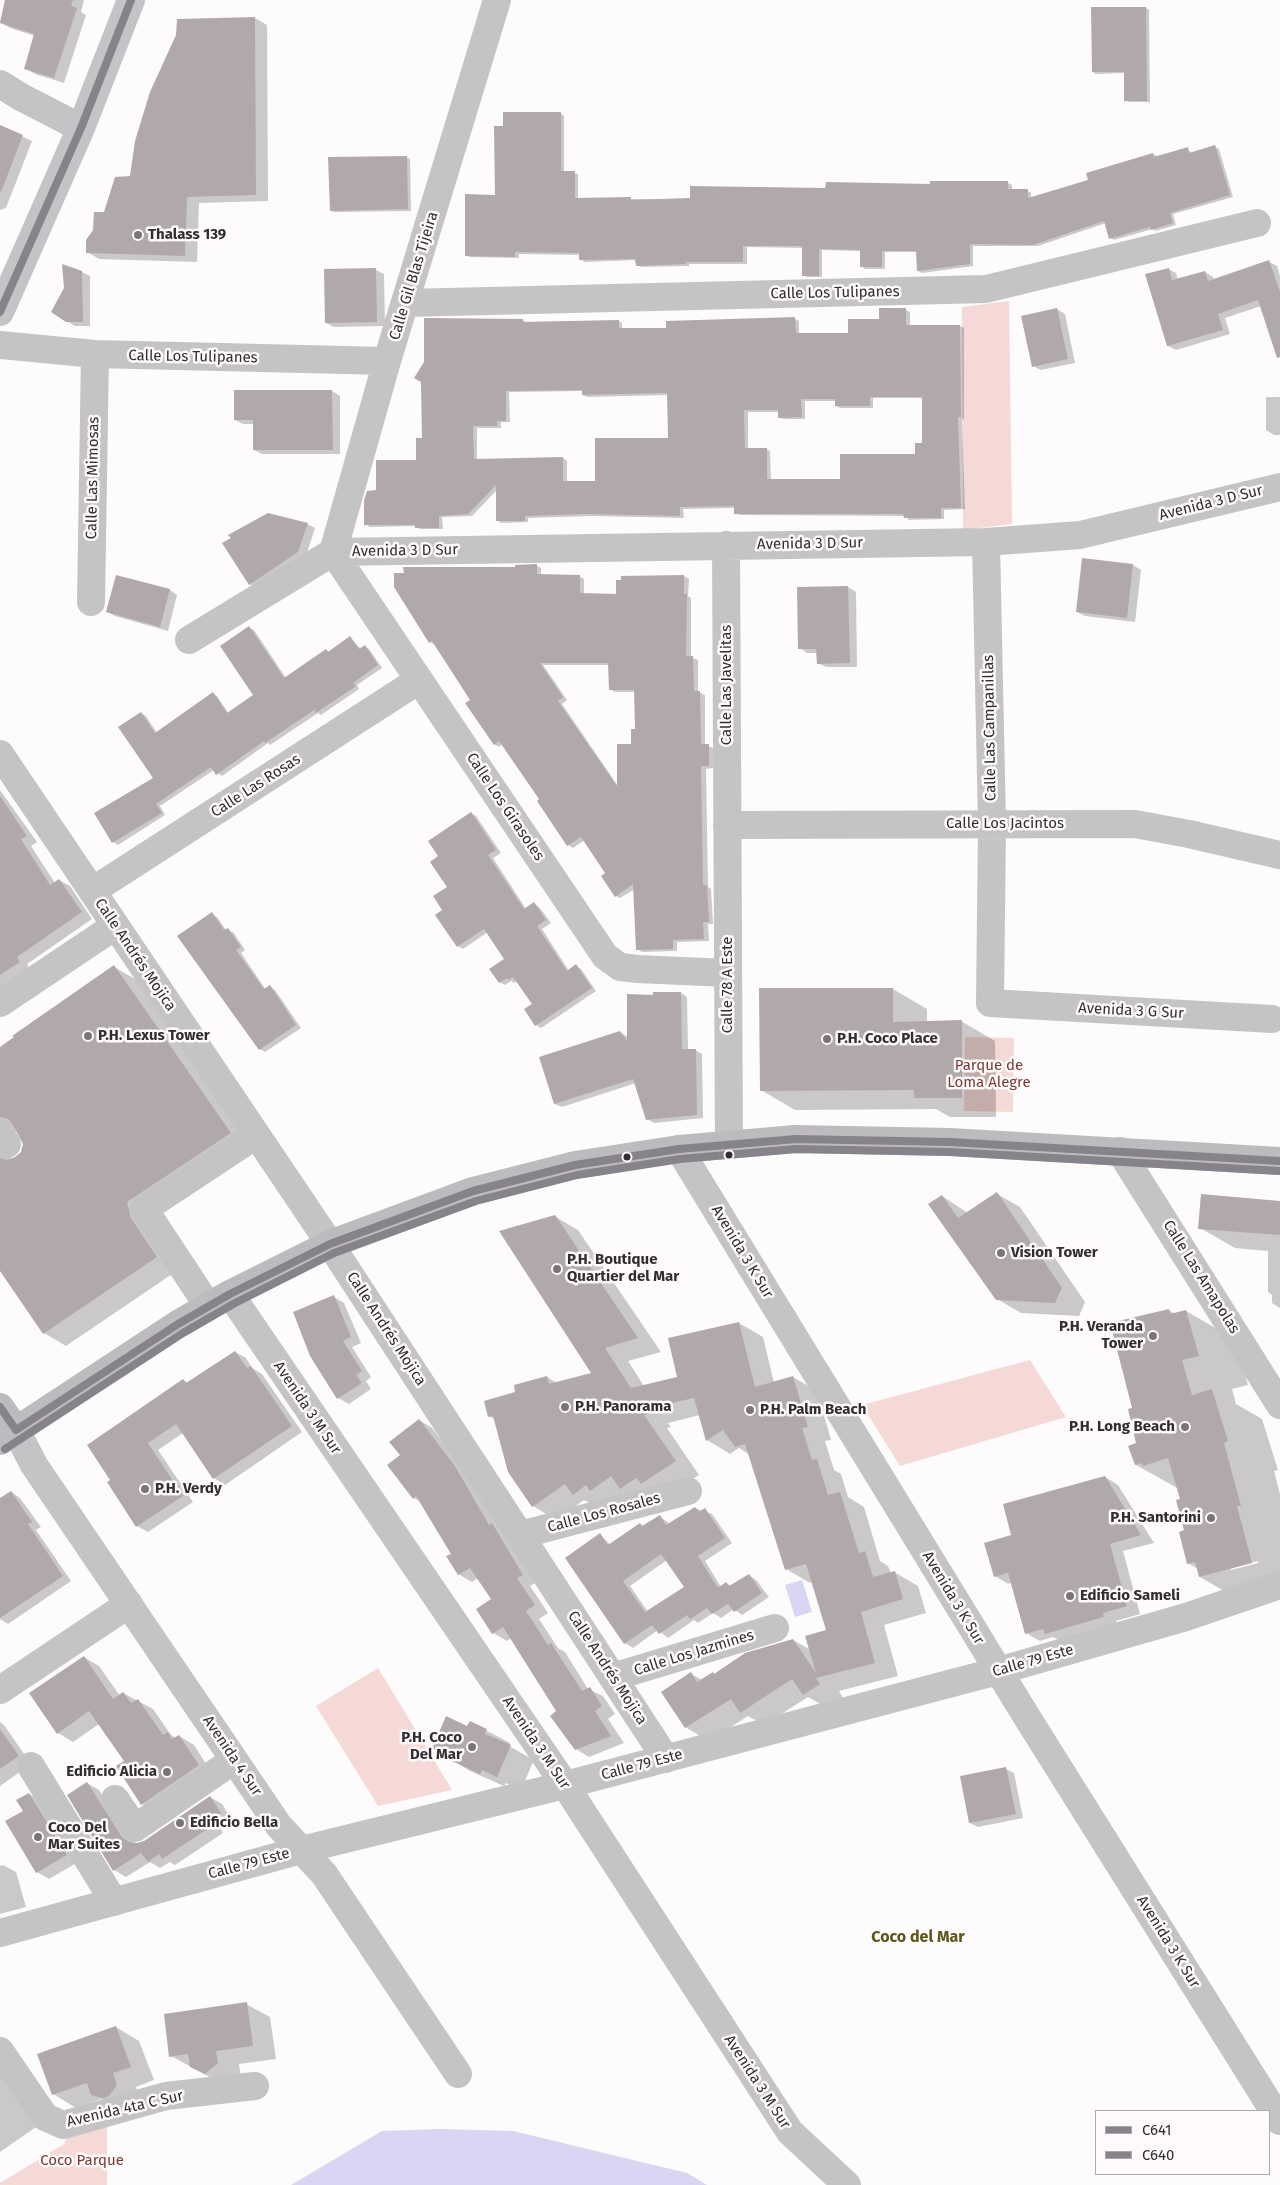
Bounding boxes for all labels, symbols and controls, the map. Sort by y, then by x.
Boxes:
street label: Calle Gil Blas Tijeira [386,209,442,343]
place label: Thalass 139 [148,226,226,244]
marker: Thalass 139 [132,229,144,241]
street label: Calle Los Tulipanes [770,283,900,303]
street label: Calle Los Tulipanes [128,347,258,367]
street label: Calle Las Mimosas [83,416,103,540]
street label: Avenida 3 D Sur [1157,481,1265,525]
street label: Avenida 3 D Sur [757,534,863,554]
street label: Avenida 3 D Sur [352,541,458,561]
street label: Calle Las Javelitas [718,625,736,745]
street label: Calle Las Campanillas [980,655,1000,801]
street label: Calle Las Rosas [208,750,304,822]
street label: Calle Los Girasoles [462,750,548,864]
street label: Calle Los Jacintos [946,815,1064,833]
street label: Calle Andrés Mojica [91,895,179,1015]
street label: Calle 78 A Este [719,937,737,1033]
street label: Avenida 3 G Sur [1078,999,1184,1023]
place label: P.H. Lexus Tower [98,1027,210,1045]
marker: P.H. Lexus Tower [82,1030,94,1042]
place label: P.H. Coco Place [837,1030,938,1048]
marker: P.H. Coco Place [821,1033,833,1045]
park label: Parque de Loma Alegre [947,1057,1031,1092]
unlabelled marker [724,1150,734,1160]
unlabelled marker [622,1152,632,1162]
street label: Avenida 3 K Sur [707,1202,777,1302]
street label: Calle Las Amapolas [1159,1217,1243,1337]
place label: Vision Tower [1011,1244,1098,1262]
marker: Vision Tower [995,1247,1007,1259]
place label: P.H. Boutique Quartier del Mar [567,1251,679,1286]
marker: P.H. Boutique Quartier del Mar [551,1263,563,1275]
street label: Calle Andrés Mojica [343,1269,429,1389]
place label: P.H. Veranda Tower [1059,1318,1143,1353]
marker: P.H. Veranda Tower [1147,1330,1159,1342]
street label: Avenida 3 M Sur [269,1358,345,1458]
place label: P.H. Panorama [575,1398,671,1416]
marker: P.H. Panorama [559,1401,571,1413]
place label: P.H. Palm Beach [760,1401,866,1419]
marker: P.H. Palm Beach [744,1404,756,1416]
place label: P.H. Long Beach [1069,1418,1175,1436]
marker: P.H. Long Beach [1179,1421,1191,1433]
place label: P.H. Verdy [155,1480,222,1498]
marker: P.H. Verdy [139,1483,151,1495]
street label: Calle Los Rosales [546,1489,662,1537]
place label: P.H. Santorini [1110,1509,1201,1527]
marker: P.H. Santorini [1205,1512,1217,1524]
street label: Avenida 3 K Sur [918,1548,988,1648]
place label: Edificio Sameli [1080,1587,1180,1605]
marker: Edificio Sameli [1064,1590,1076,1602]
street label: Calle Andrés Mojica [564,1608,650,1728]
street label: Calle Los Jazmines [632,1626,756,1680]
street label: Calle 79 Este [990,1641,1076,1681]
street label: Avenida 3 M Sur [498,1693,574,1793]
street label: Avenida 4 Sur [199,1712,265,1800]
place label: P.H. Coco Del Mar [401,1729,462,1764]
marker: P.H. Coco Del Mar [466,1741,478,1753]
street label: Calle 79 Este [599,1745,685,1785]
place label: Edificio Alicia [66,1763,157,1781]
marker: Edificio Alicia [161,1766,173,1778]
place label: Edificio Bella [190,1814,278,1832]
marker: Edificio Bella [174,1817,186,1829]
place label: Coco Del Mar Suites [48,1819,120,1854]
marker: Coco Del Mar Suites [32,1831,44,1843]
street label: Calle 79 Este [206,1844,292,1884]
street label: Avenida 3 K Sur [1132,1893,1204,1991]
district label: Coco del Mar [871,1928,965,1948]
street label: Avenida 3 M Sur [720,2032,794,2132]
street label: Avenida 4ta C Sur [65,2087,185,2131]
legend [1095,2110,1270,2175]
text: C641 [1142,2121,1172,2139]
text: C640 [1142,2146,1174,2164]
park label: Coco Parque [40,2152,124,2170]

